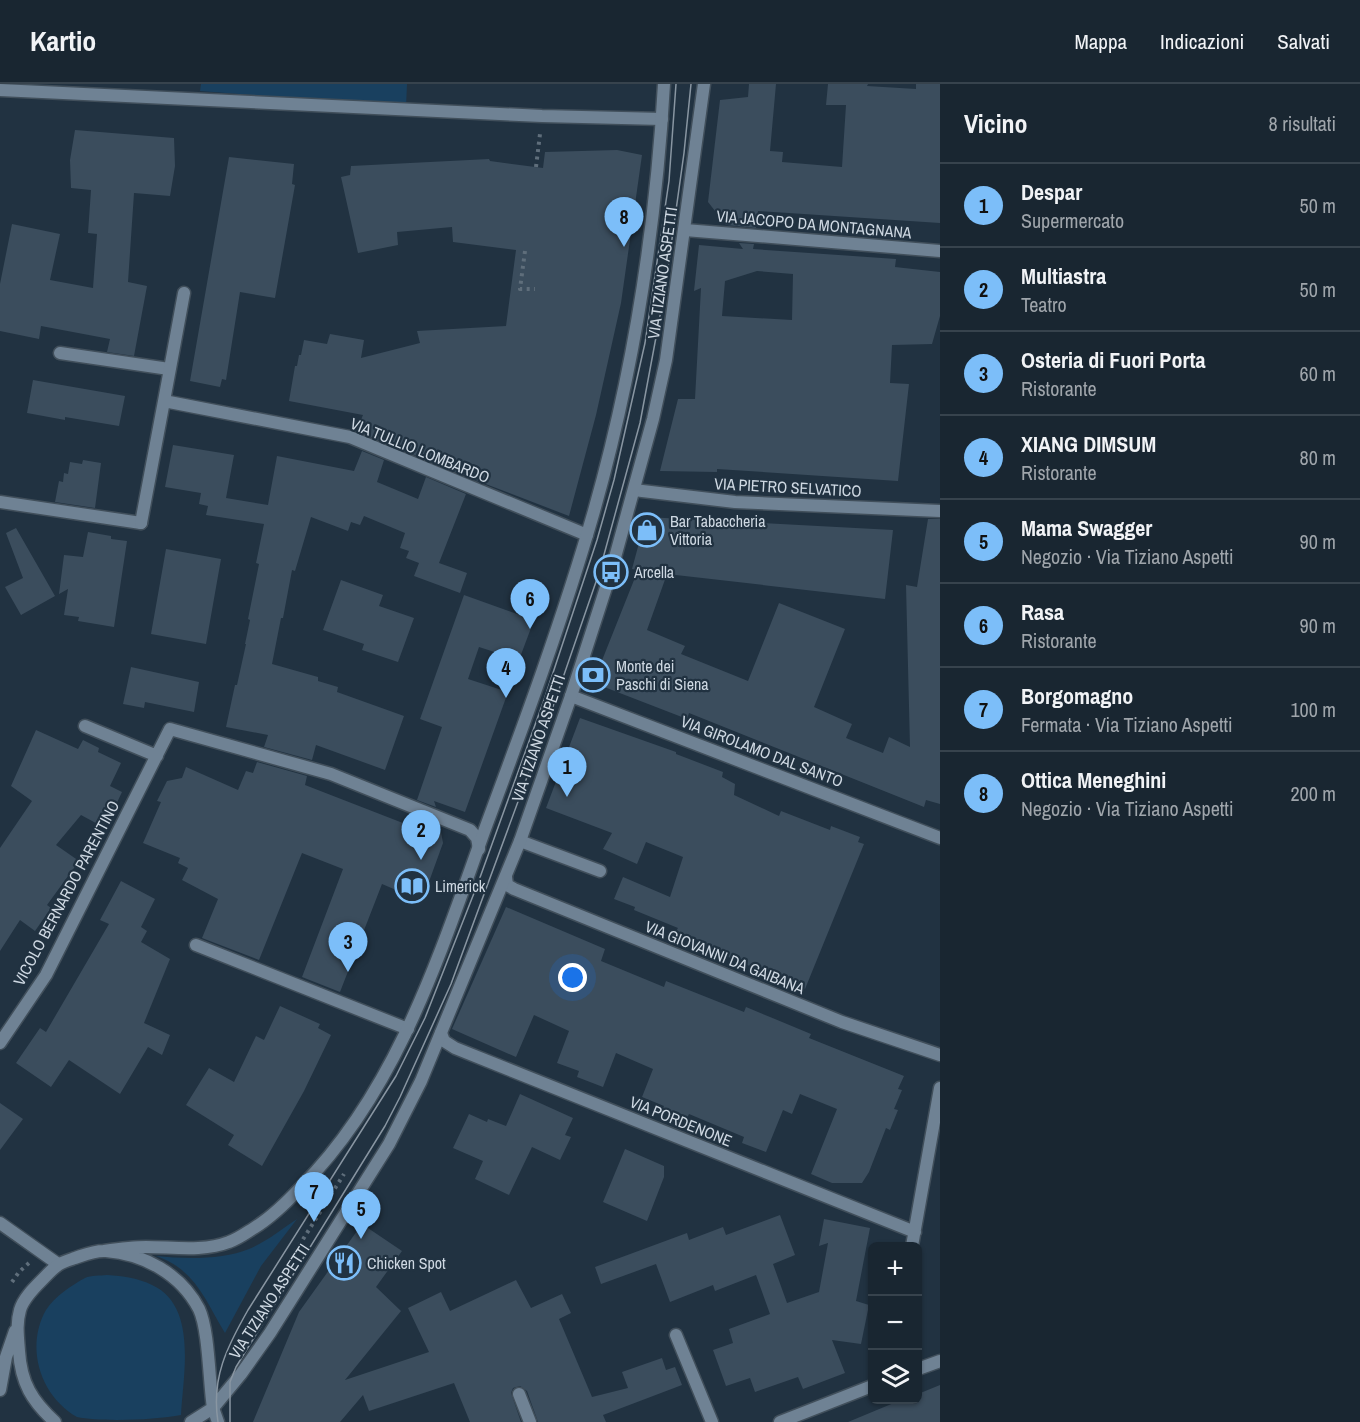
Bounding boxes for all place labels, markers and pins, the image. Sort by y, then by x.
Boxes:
pin: 8 [604,198,644,247]
place label: Bar Tabaccheria Vittoria [670,510,766,550]
shop icon: Bar Tabaccheria Vittoria [629,512,665,548]
bus stop icon: Arcella [593,554,629,590]
place label: Arcella [633,561,675,583]
pin: 6 [510,580,550,629]
pin: 4 [486,648,526,698]
place label: Monte dei Paschi di Siena [616,655,709,695]
bank icon: Monte dei Paschi di Siena [575,657,611,693]
pin: 1 [548,748,586,797]
pin: 2 [402,810,440,860]
library icon: Limerick [394,868,430,904]
place label: Limerick [435,875,486,897]
pin: 3 [328,922,368,972]
pin: 7 [294,1172,334,1222]
pin: 5 [342,1190,380,1239]
restaurant icon: Chicken Spot [326,1245,362,1281]
place label: Chicken Spot [367,1252,446,1274]

